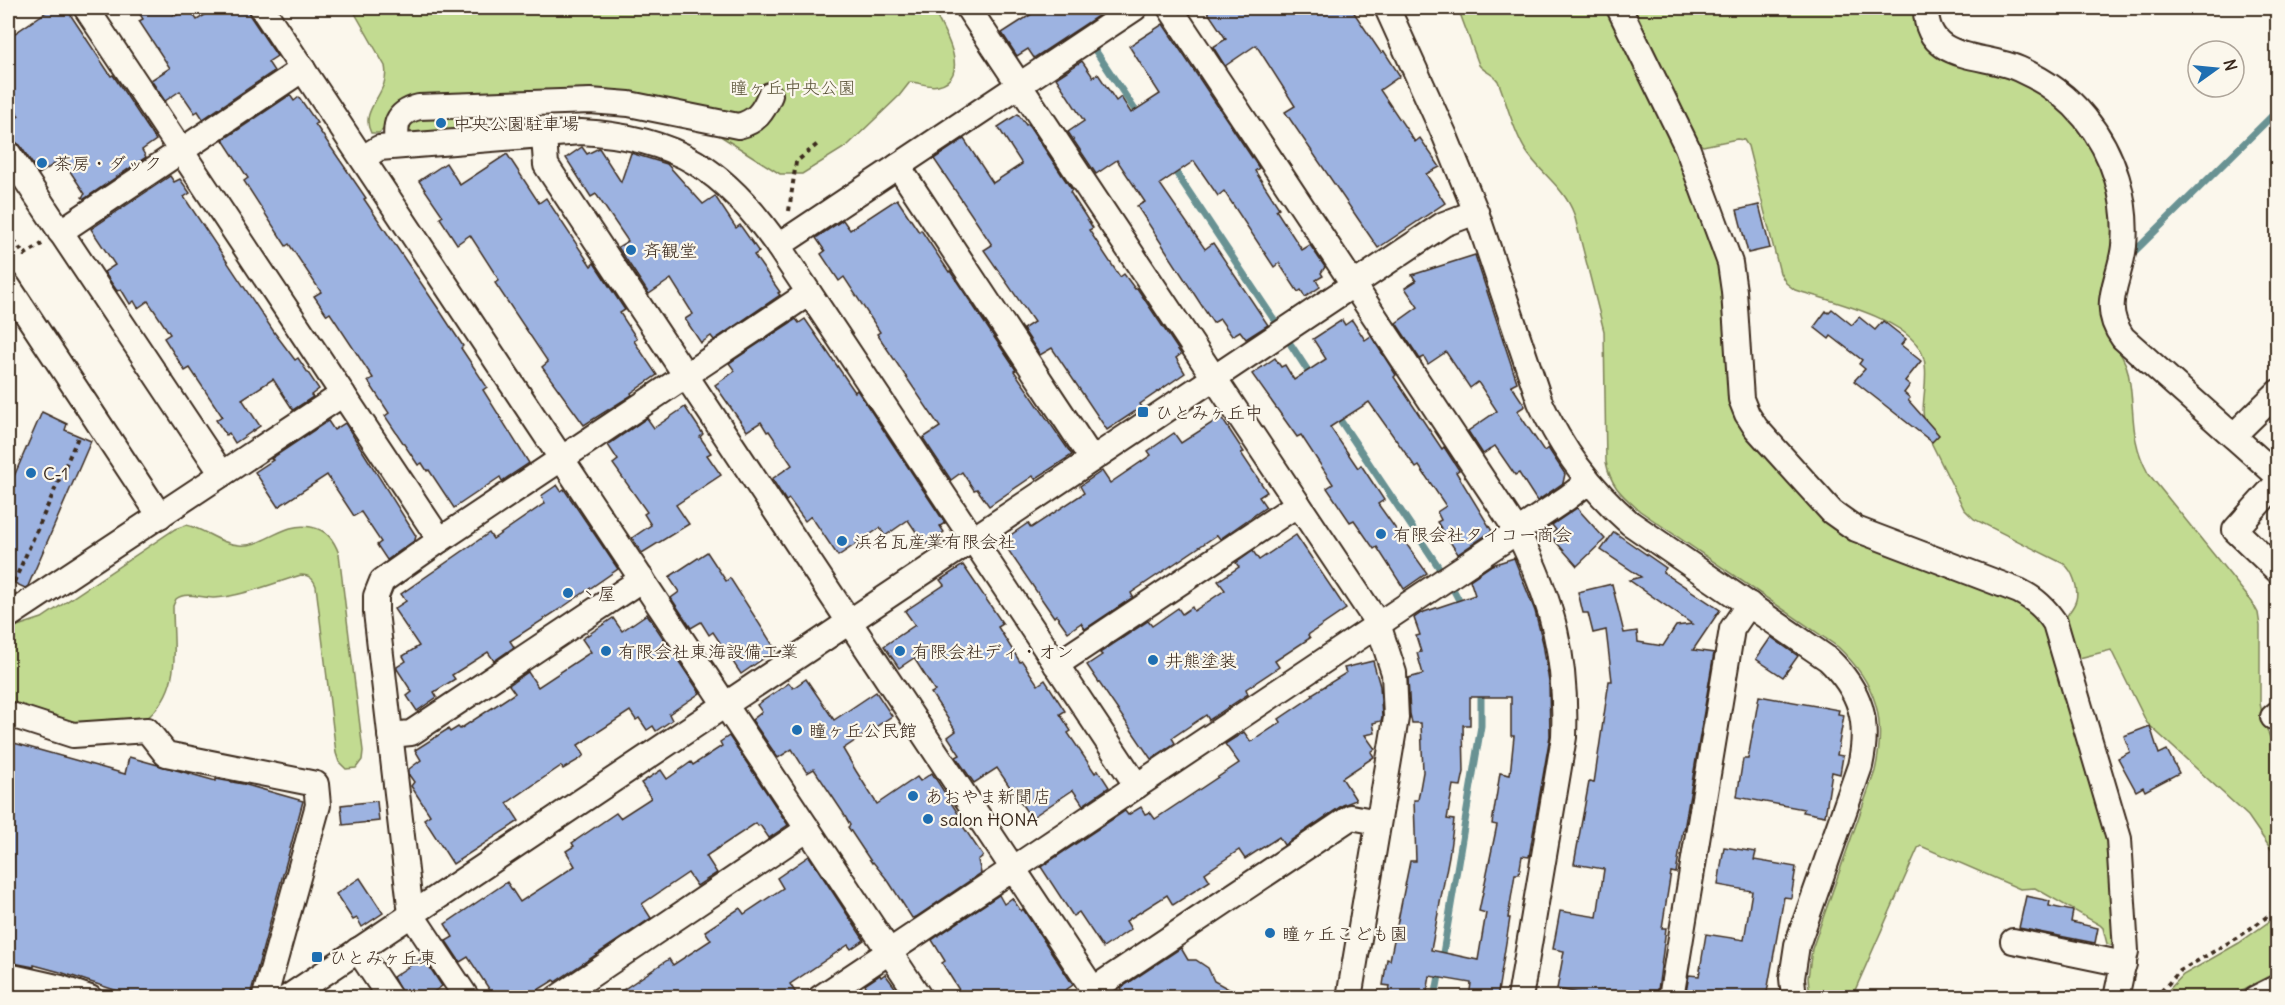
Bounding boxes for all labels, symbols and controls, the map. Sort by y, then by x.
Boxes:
north arrow [2186,39,2246,99]
text: N [2219,57,2242,73]
park label: 瞳ヶ丘中央公園 [730,76,856,99]
place label: 中央公園駐車場 [453,112,579,135]
marker: 中央公園駐車場 [434,116,448,130]
place label: 茶房・ダック [54,152,162,175]
marker: 茶房・ダック [35,156,49,170]
place label: 斉観堂 [643,239,697,262]
marker: 斉観堂 [624,243,638,257]
place label: ひとみヶ丘中 [1155,401,1263,424]
marker: ひとみヶ丘中 [1136,405,1150,419]
place label: C-1 [43,462,68,485]
marker: C-1 [24,466,38,480]
place label: 有限会社タイコー商会 [1393,523,1572,546]
marker: 有限会社タイコー商会 [1374,527,1388,541]
place label: 浜名瓦産業有限会社 [854,530,1016,553]
marker: 浜名瓦産業有限会社 [835,534,849,548]
place label: 丶屋 [580,582,616,605]
marker: 丶屋 [561,586,575,600]
place label: 有限会社東海設備工業 [618,640,798,663]
place label: 有限会社ディ・オン [912,640,1074,663]
marker: 有限会社東海設備工業 [599,644,613,658]
marker: 有限会社ディ・オン [893,644,907,658]
place label: 井熊塗装 [1165,649,1237,672]
marker: 井熊塗装 [1146,653,1160,667]
place label: 瞳ヶ丘公民館 [809,719,917,742]
marker: 瞳ヶ丘公民館 [790,723,804,737]
place label: あおやま新聞店 [925,785,1051,808]
marker: あおやま新聞店 [906,789,920,803]
place label: salon HONA [940,808,1038,831]
marker: salon HONA [921,812,935,826]
place label: 瞳ヶ丘こども園 [1282,922,1408,945]
marker: 瞳ヶ丘こども園 [1263,926,1277,940]
place label: ひとみヶ丘東 [329,946,437,969]
marker: ひとみヶ丘東 [310,950,324,964]

